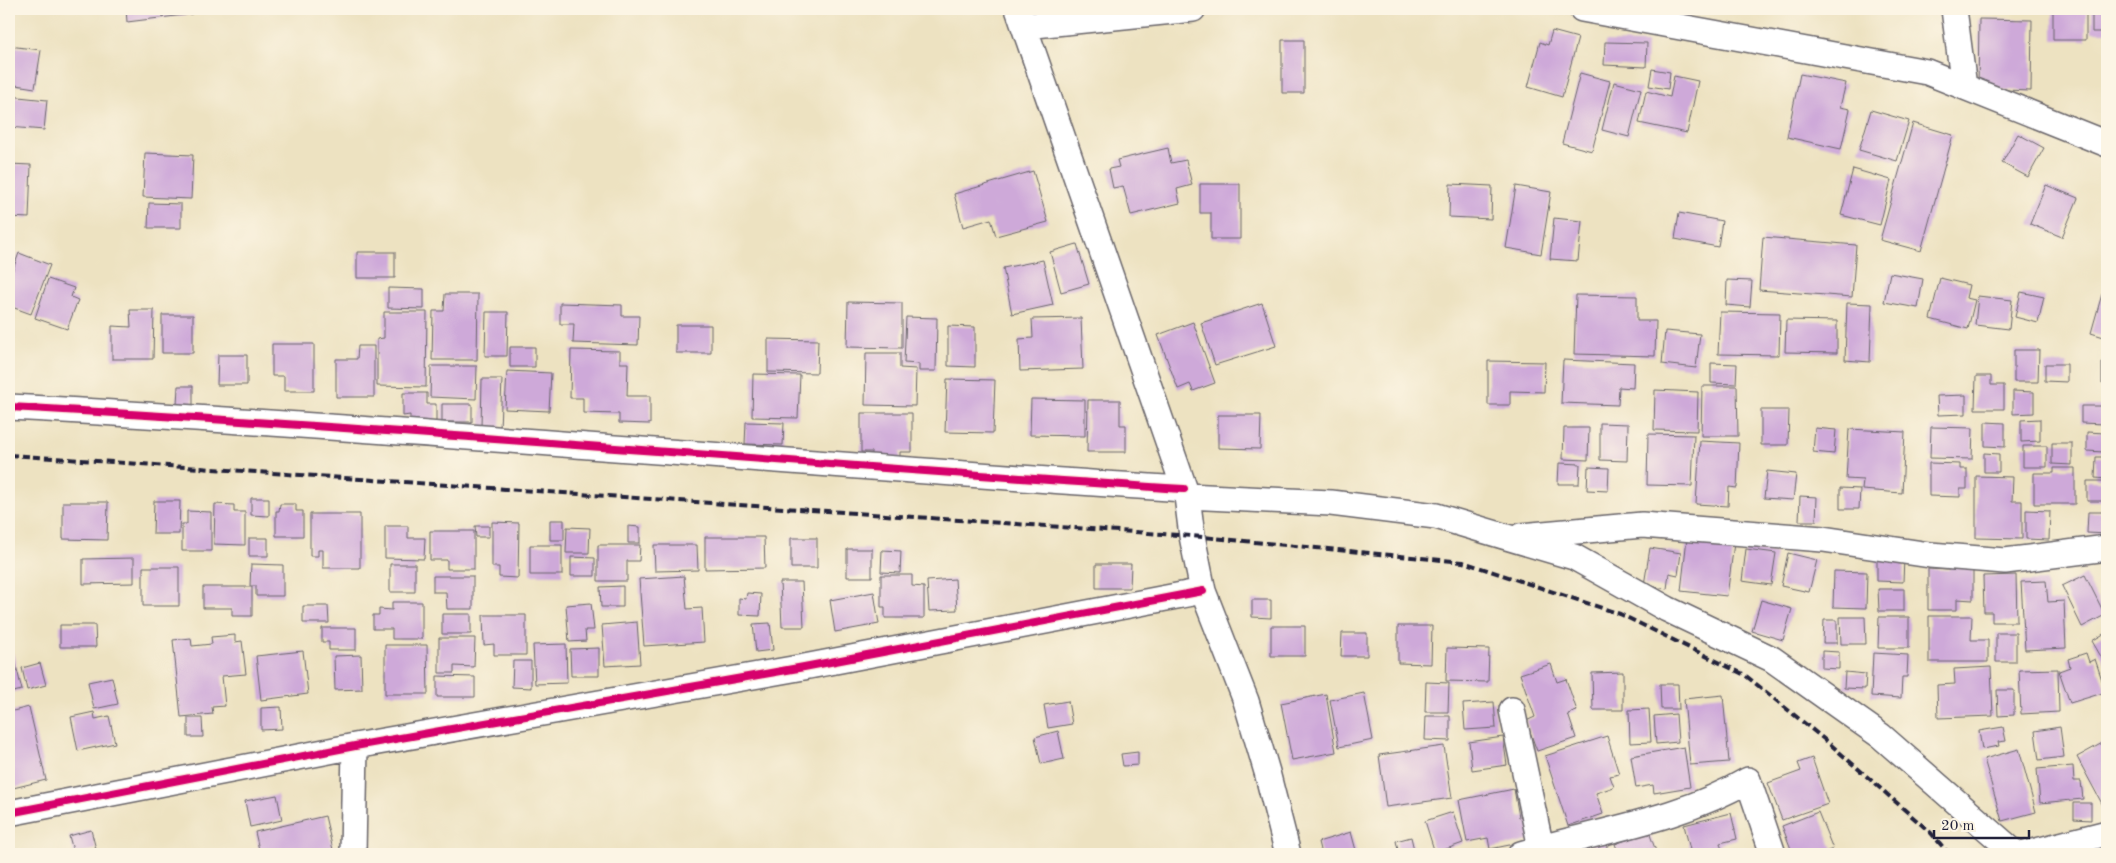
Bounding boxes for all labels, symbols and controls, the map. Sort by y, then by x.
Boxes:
scale bar [1934,808,2028,840]
text: 20 m [1941,819,1975,834]

